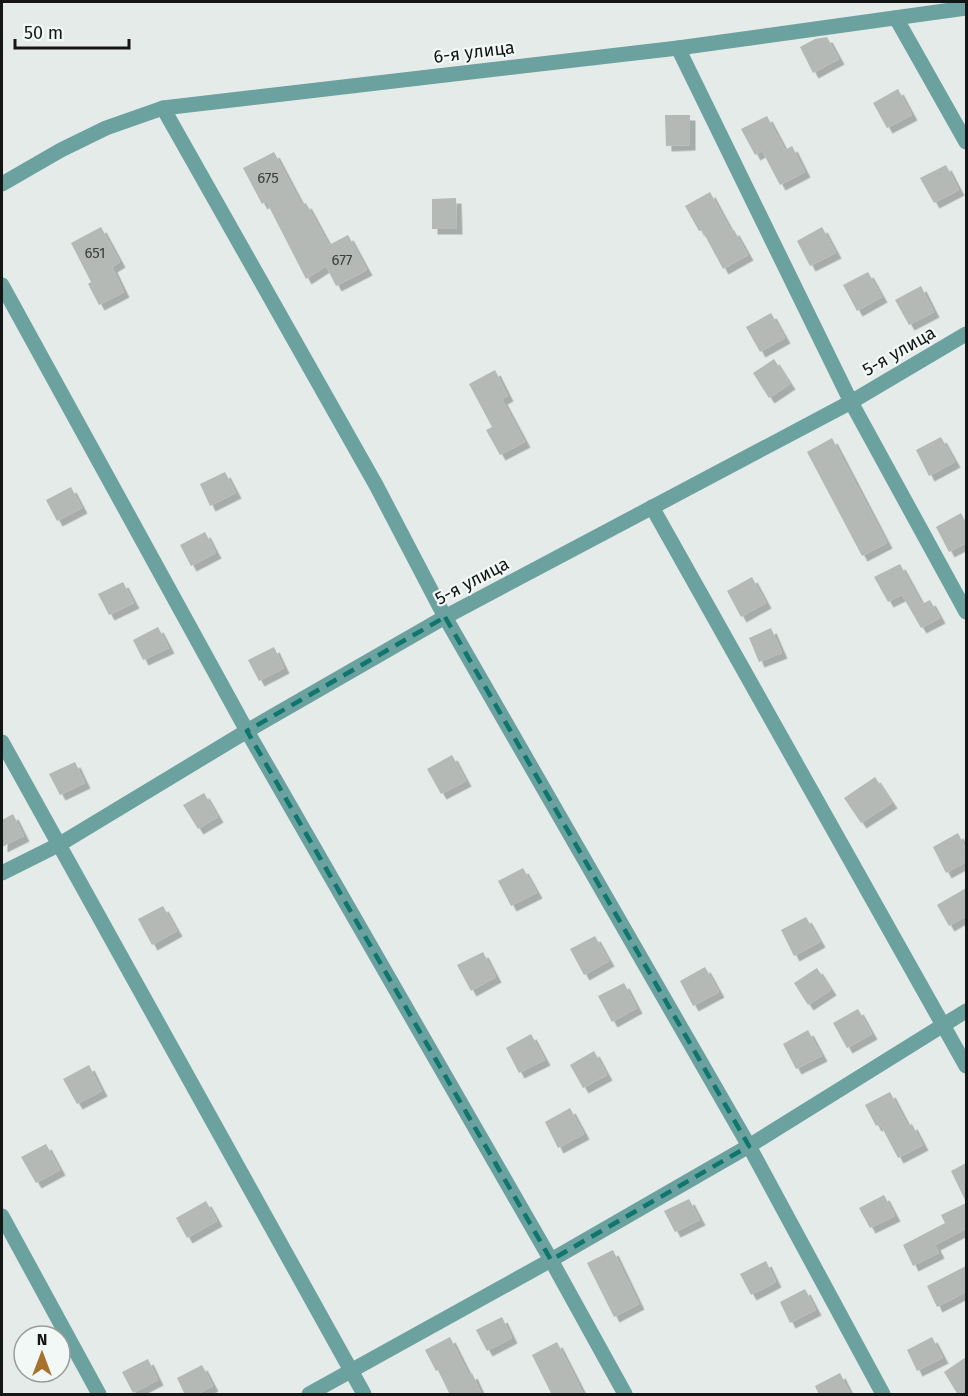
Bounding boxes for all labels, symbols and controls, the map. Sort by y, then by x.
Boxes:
scale bar [15,12,129,50]
text: 50 m [24,22,63,44]
street label: 6-я улица [432,36,516,68]
house number: 675 [257,169,279,187]
house number: 651 [84,244,106,262]
house number: 677 [332,251,353,269]
street label: 5-я улица [858,321,940,381]
street label: 5-я улица [431,552,513,610]
north arrow [12,1324,72,1384]
text: N [37,1330,47,1349]

